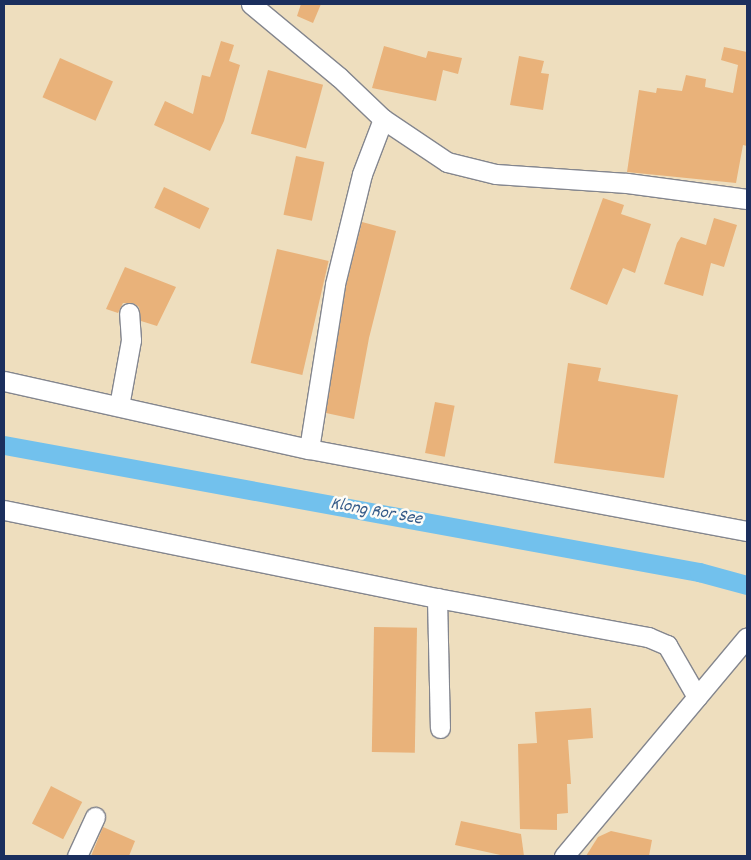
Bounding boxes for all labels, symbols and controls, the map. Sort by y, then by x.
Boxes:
water label: Klong Ror See [329,494,423,532]

